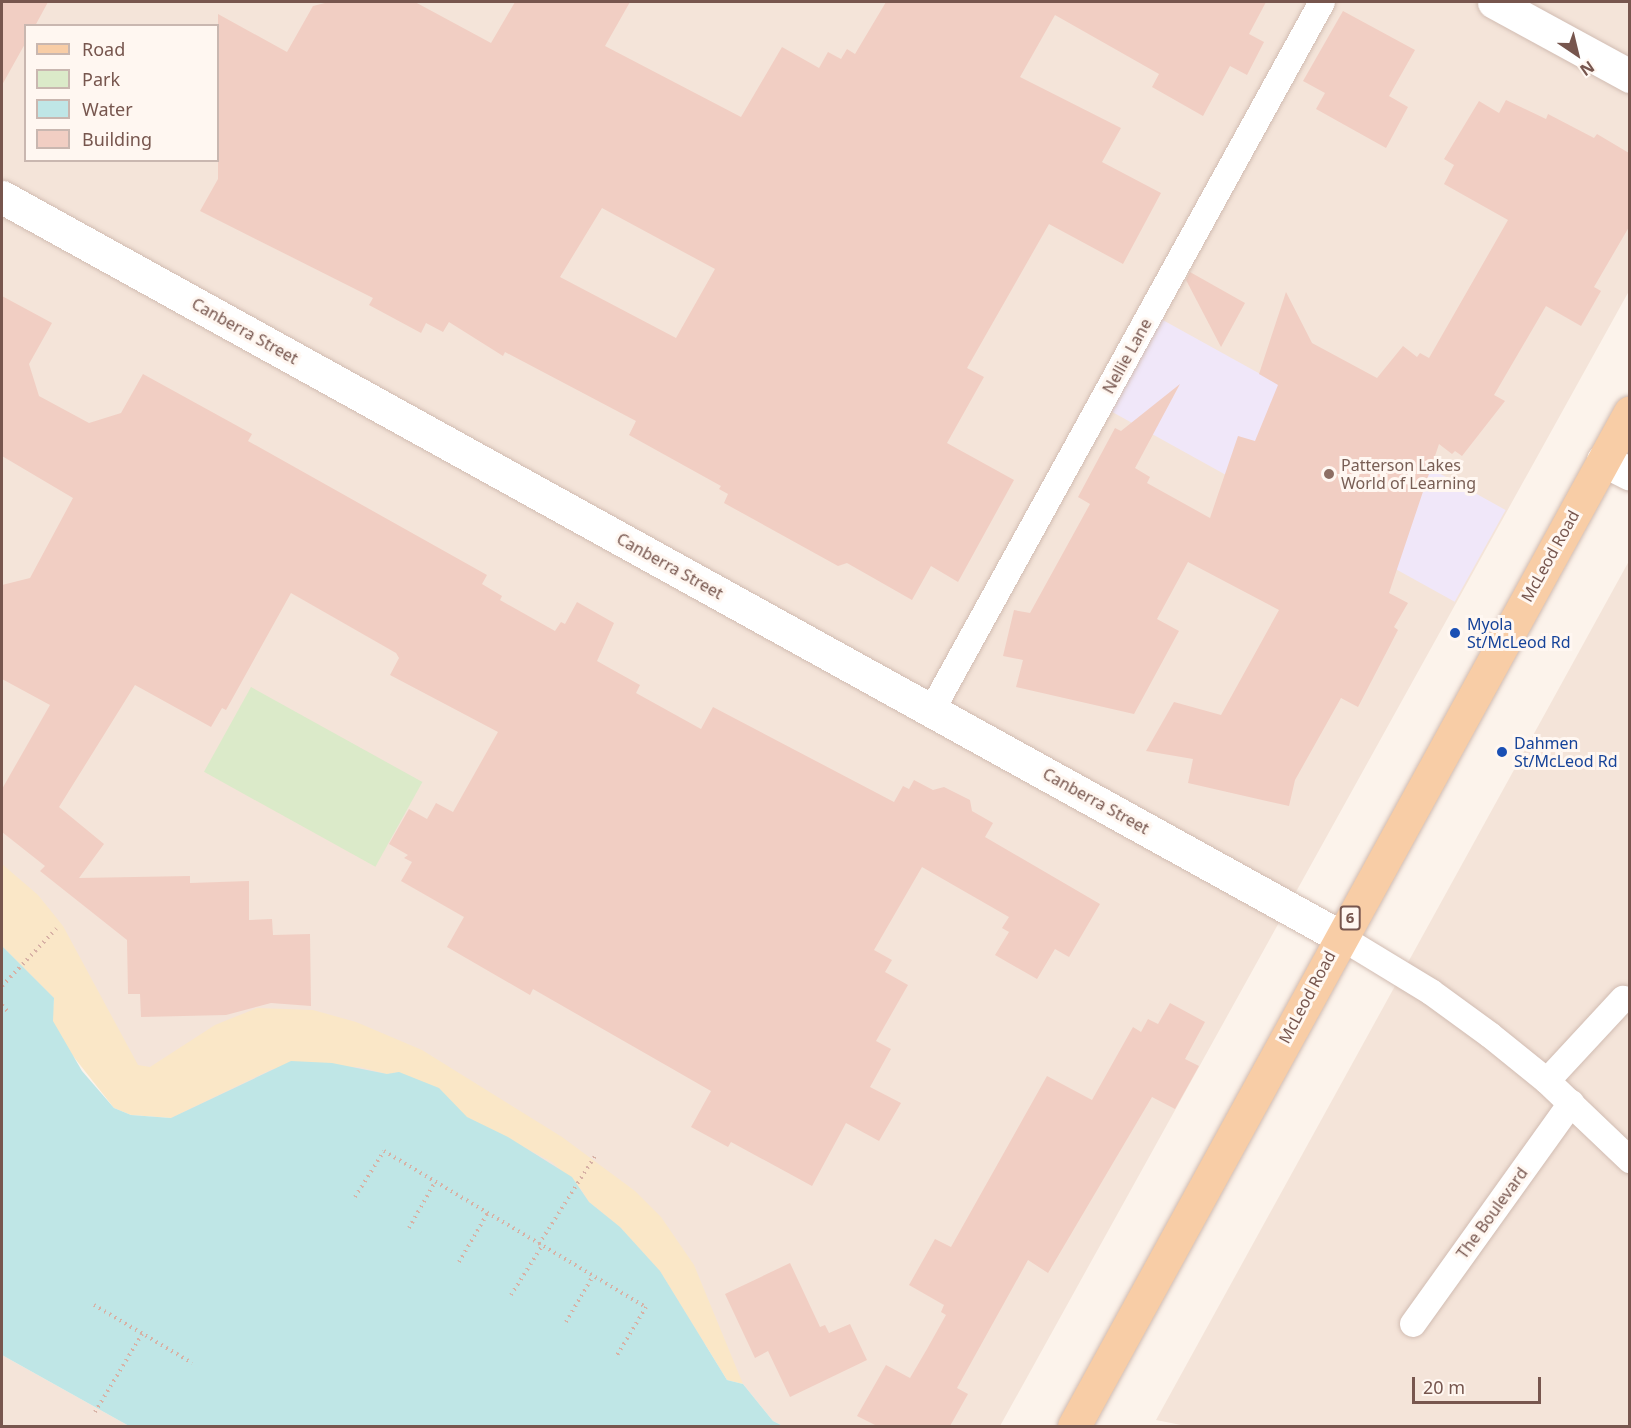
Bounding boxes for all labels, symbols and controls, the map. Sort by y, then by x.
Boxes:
legend [24,24,219,162]
north arrow [1547,24,1607,84]
text: Road [82,37,125,61]
text: N [1576,56,1599,81]
text: Park [82,67,120,91]
text: Water [82,97,133,121]
text: Building [82,127,152,151]
street label: Canberra Street [189,294,301,368]
street label: Nellie Lane [1098,315,1156,397]
place label: Patterson Lakes World of Learning [1341,455,1476,493]
marker: Patterson Lakes World of Learning [1322,467,1336,481]
street label: McLeod Road [1517,507,1583,605]
street label: Canberra Street [614,529,726,603]
place label: Myola St/McLeod Rd [1467,614,1571,652]
marker: Myola St/McLeod Rd [1448,626,1462,640]
place label: Dahmen St/McLeod Rd [1514,733,1618,771]
marker: Dahmen St/McLeod Rd [1495,745,1509,759]
street label: Canberra Street [1040,764,1152,838]
road number: 6 [1340,906,1360,930]
street label: McLeod Road [1275,948,1339,1046]
street label: The Boulevard [1452,1164,1532,1262]
scale bar [1415,1365,1544,1403]
text: 20 m [1423,1375,1465,1399]

